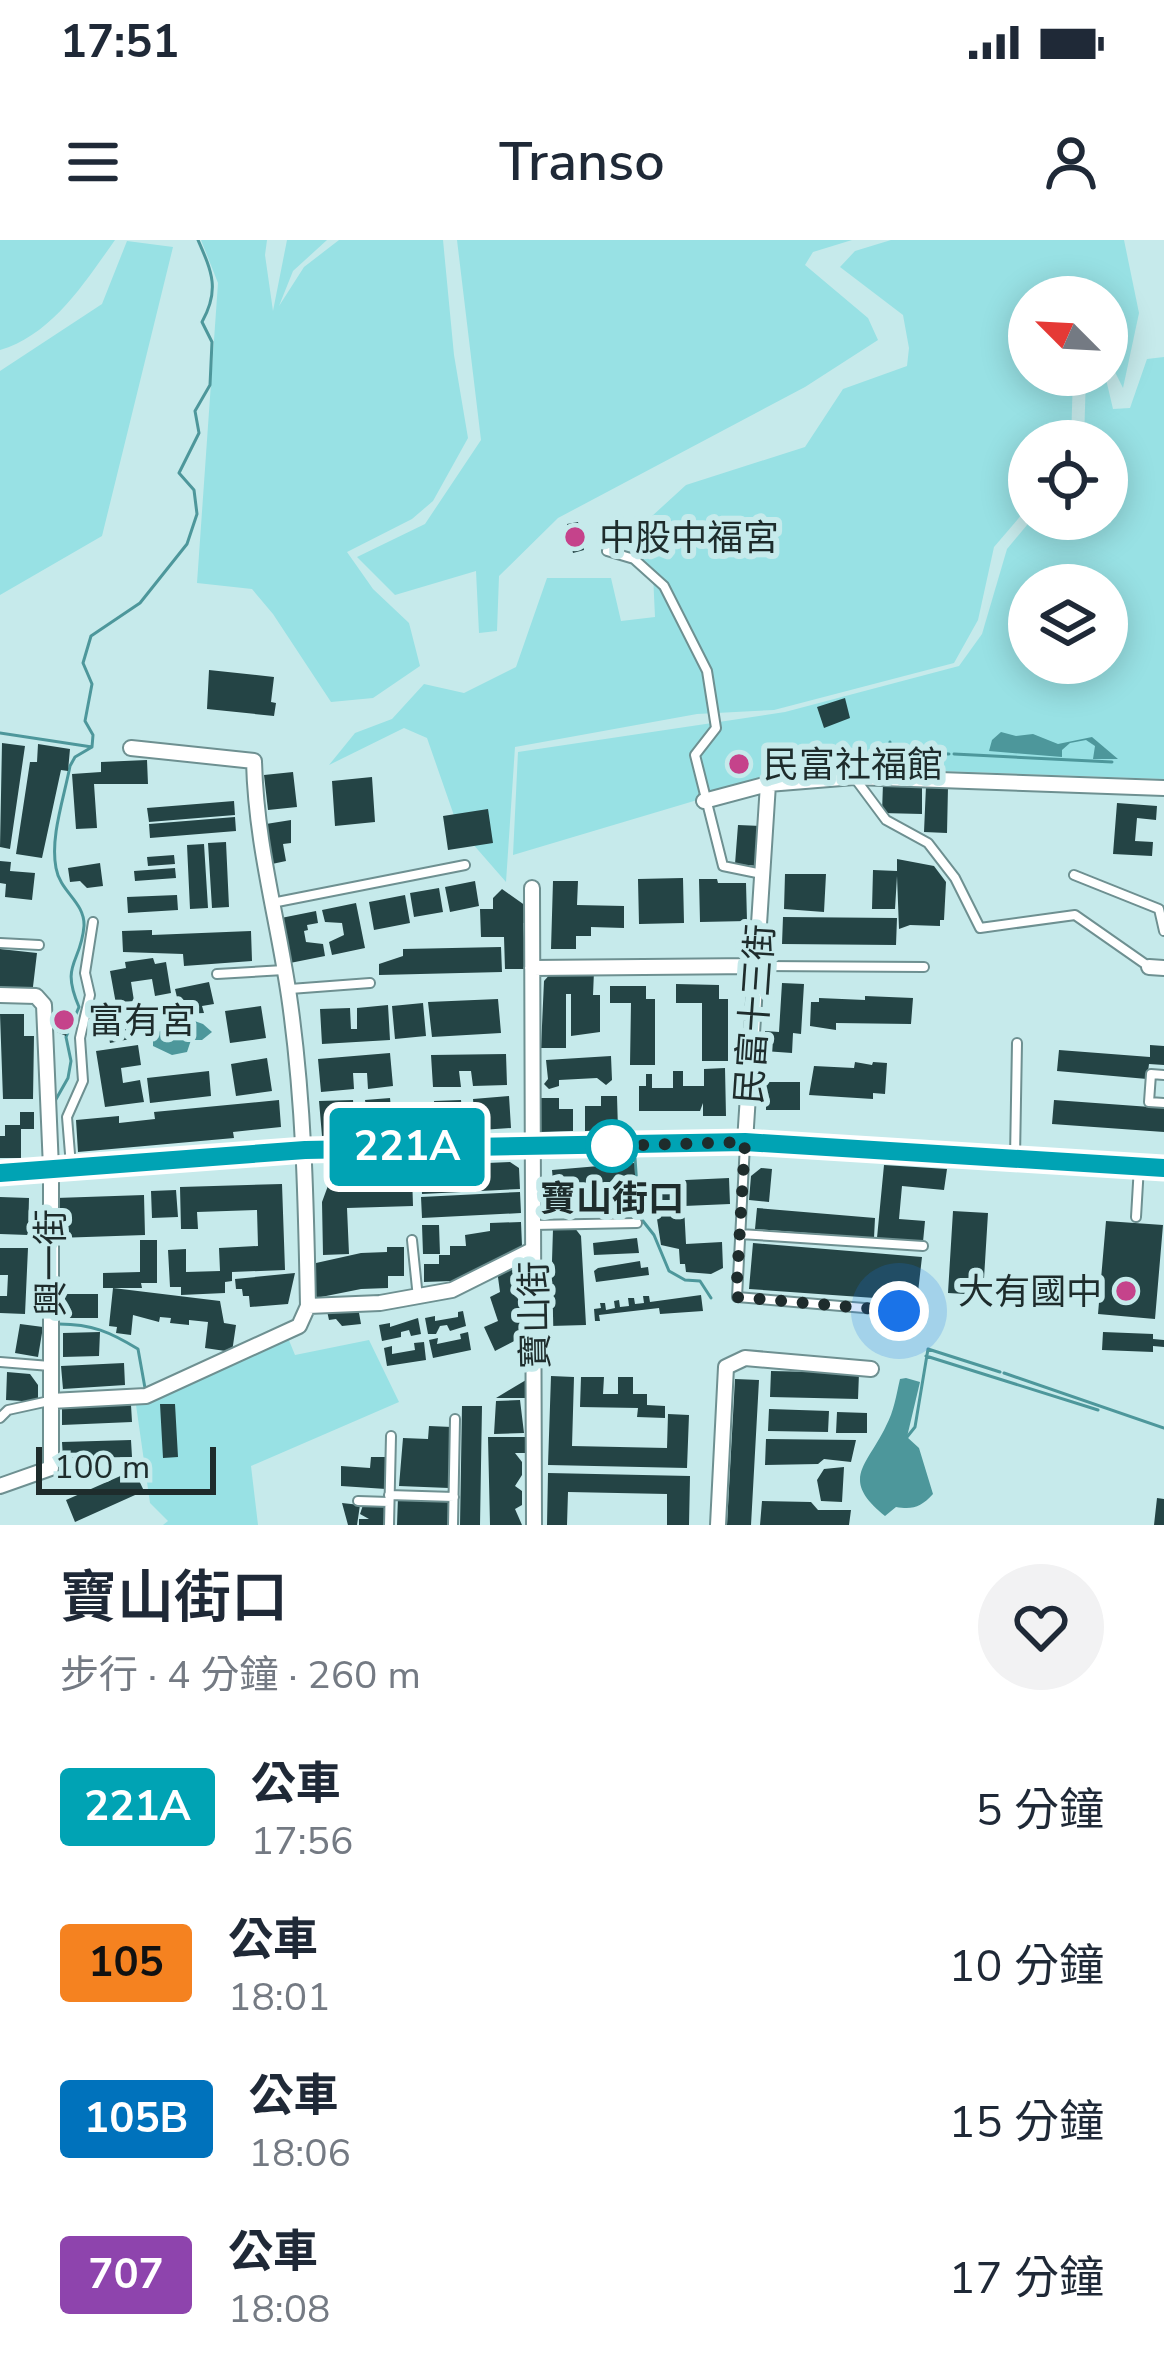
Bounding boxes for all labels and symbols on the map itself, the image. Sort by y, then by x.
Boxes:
north arrow [1008,276,1128,396]
place label: 中股中福宮 [599,514,779,563]
marker: 中股中福宮 [562,524,588,550]
place label: 民富社福館 [763,741,943,790]
marker: 民富社福館 [726,751,752,777]
street label: 民富十三街 [725,923,786,1106]
place label: 富有宮 [88,997,196,1046]
marker: 富有宮 [51,1007,77,1033]
line badge: 221A [323,1108,491,1186]
marker: 寶山街口 [587,1121,637,1171]
place label: 寶山街口 [540,1175,684,1224]
street label: 興一街 [27,1209,76,1317]
street label: 寶山街 [510,1261,561,1369]
place label: 大有國中 [958,1268,1102,1317]
marker: 大有國中 [1113,1278,1139,1304]
your location [869,1281,929,1341]
scale bar [36,1441,216,1494]

